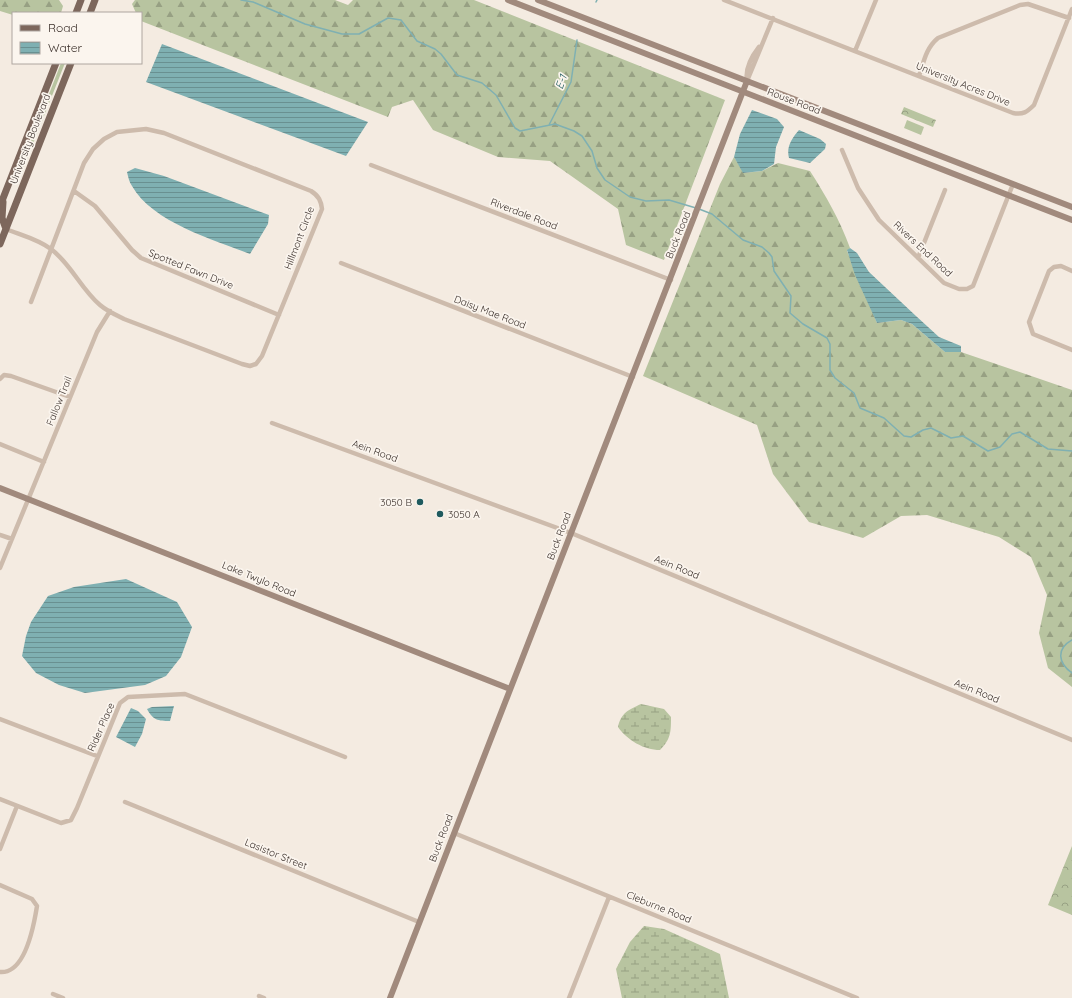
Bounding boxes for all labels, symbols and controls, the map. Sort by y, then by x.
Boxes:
legend [12,12,142,64]
text: Road [48,20,78,35]
text: Water [48,40,83,55]
street label: University Acres Drive [914,59,1013,109]
water label: E-1 [552,72,570,91]
street label: Rouse Road [765,85,823,117]
street label: University Boulevard [7,92,53,186]
street label: Riverdale Road [489,195,559,233]
street label: Hillmont Circle [281,204,317,271]
street label: Buck Road [663,209,693,261]
street label: Rivers End Road [891,218,955,280]
street label: Spotted Fawn Drive [147,246,236,292]
street label: Daisy Mae Road [452,292,528,332]
street label: Fallow Trail [43,374,75,428]
street label: Aein Road [350,437,400,465]
place label: 3050 B [380,496,412,509]
marker: 3050 B [415,497,425,507]
place label: 3050 A [448,508,480,521]
marker: 3050 A [435,509,445,519]
street label: Buck Road [544,510,574,562]
street label: Aein Road [653,552,701,582]
street label: Lake Twylo Road [220,558,298,600]
street label: Aein Road [953,676,1001,706]
street label: Rider Place [84,700,118,754]
street label: Buck Road [426,812,456,864]
street label: Lasistor Street [243,836,310,873]
street label: Cleburne Road [625,888,693,926]

